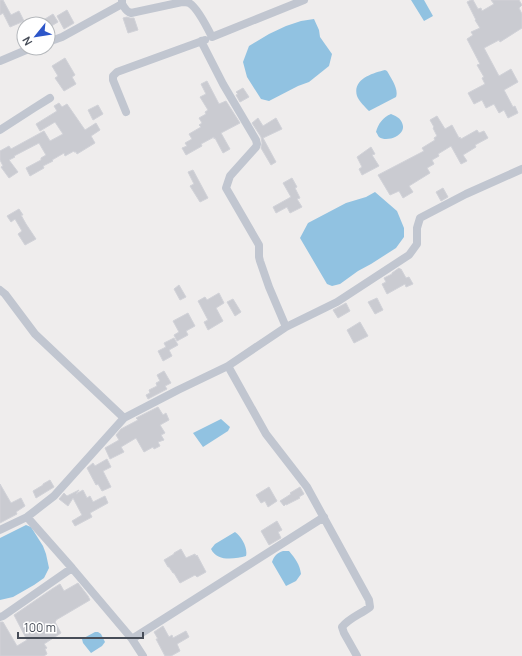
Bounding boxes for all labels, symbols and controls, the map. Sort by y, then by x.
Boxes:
north arrow [16,16,56,56]
text: N [18,34,35,48]
scale bar [18,614,143,640]
text: 100 m [24,619,56,636]

